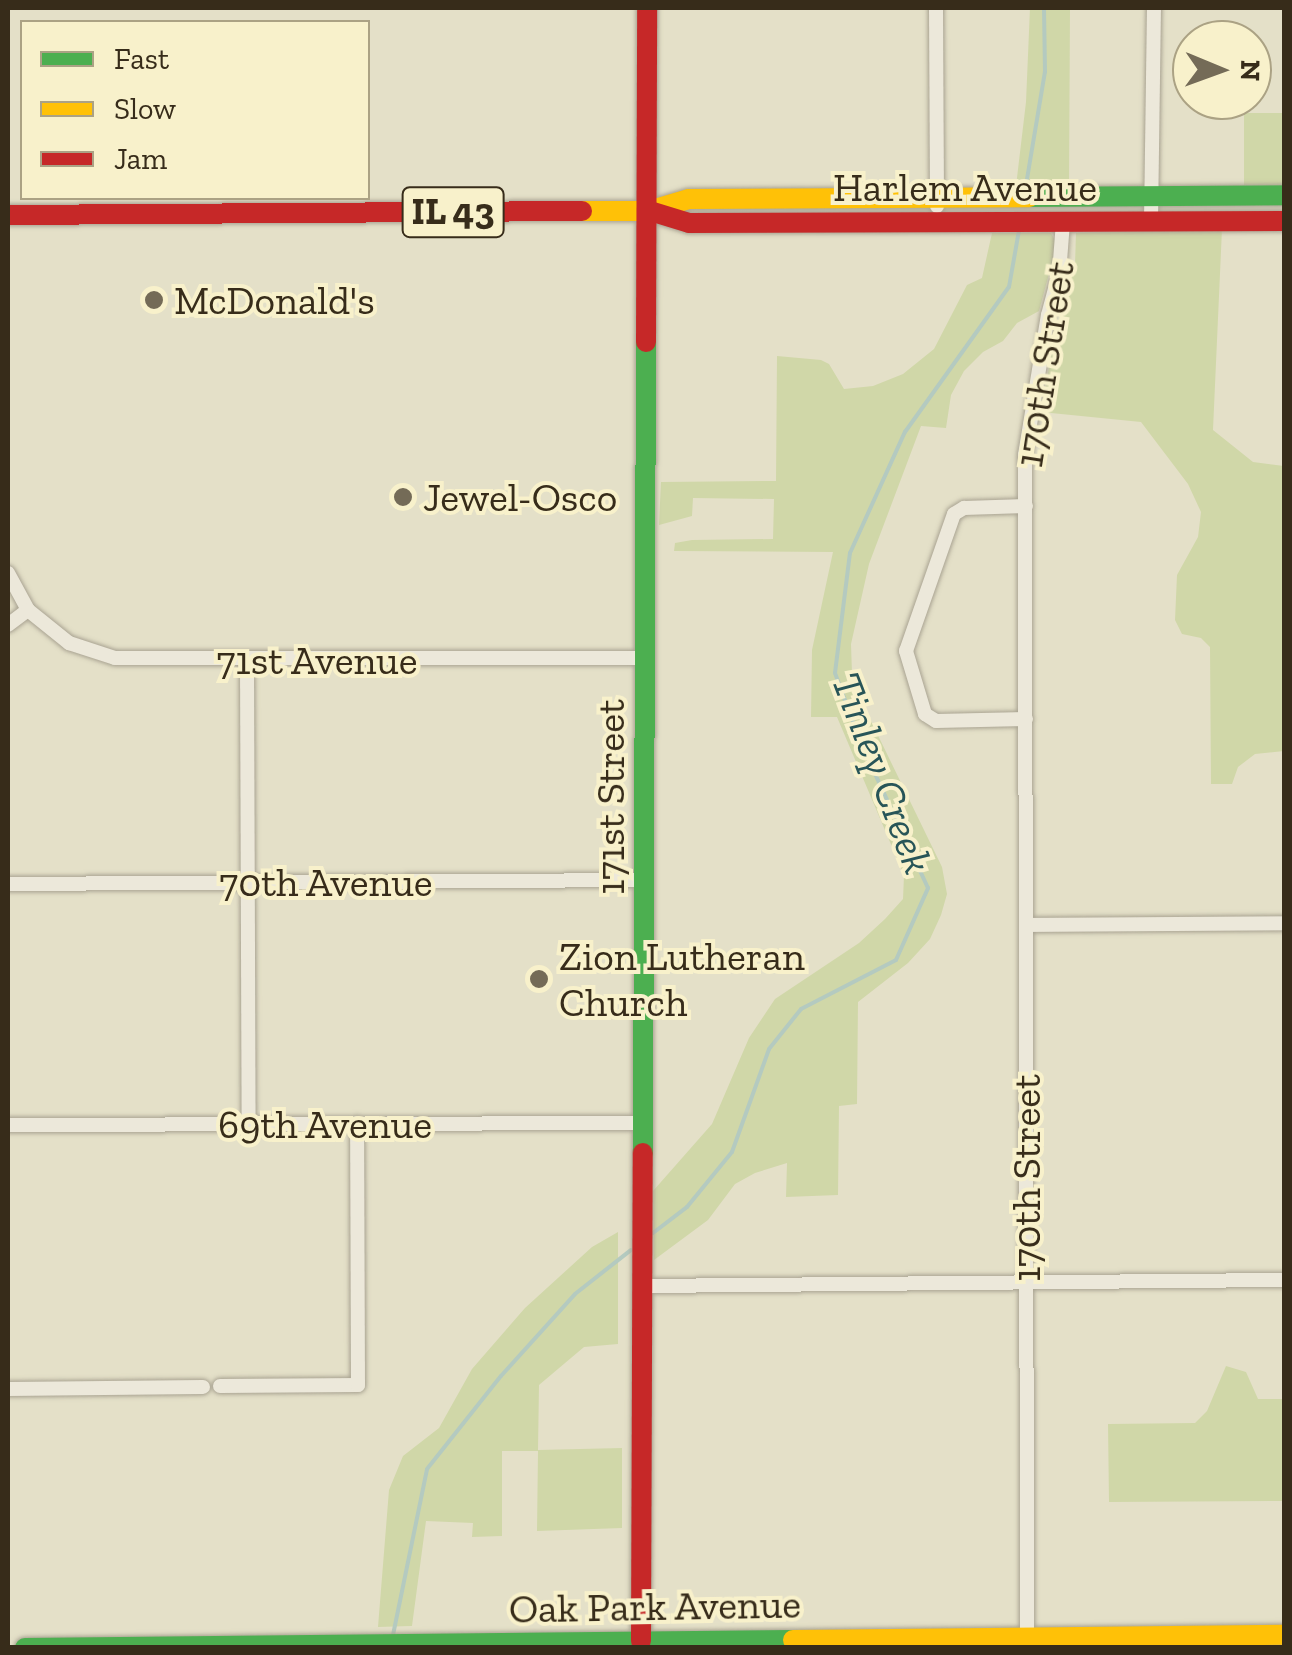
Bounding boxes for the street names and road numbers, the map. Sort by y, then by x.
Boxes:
street label: Harlem Avenue [832,163,1098,211]
road number: IL 43 [400,179,506,245]
street label: 170th Street [1004,257,1084,471]
street label: 71st Avenue [216,636,418,684]
street label: 171st Street [586,699,634,895]
street label: 70th Avenue [219,858,433,906]
street label: 170th Street [1002,1074,1050,1282]
street label: 69th Avenue [217,1100,433,1148]
street label: Oak Park Avenue [508,1579,802,1633]

